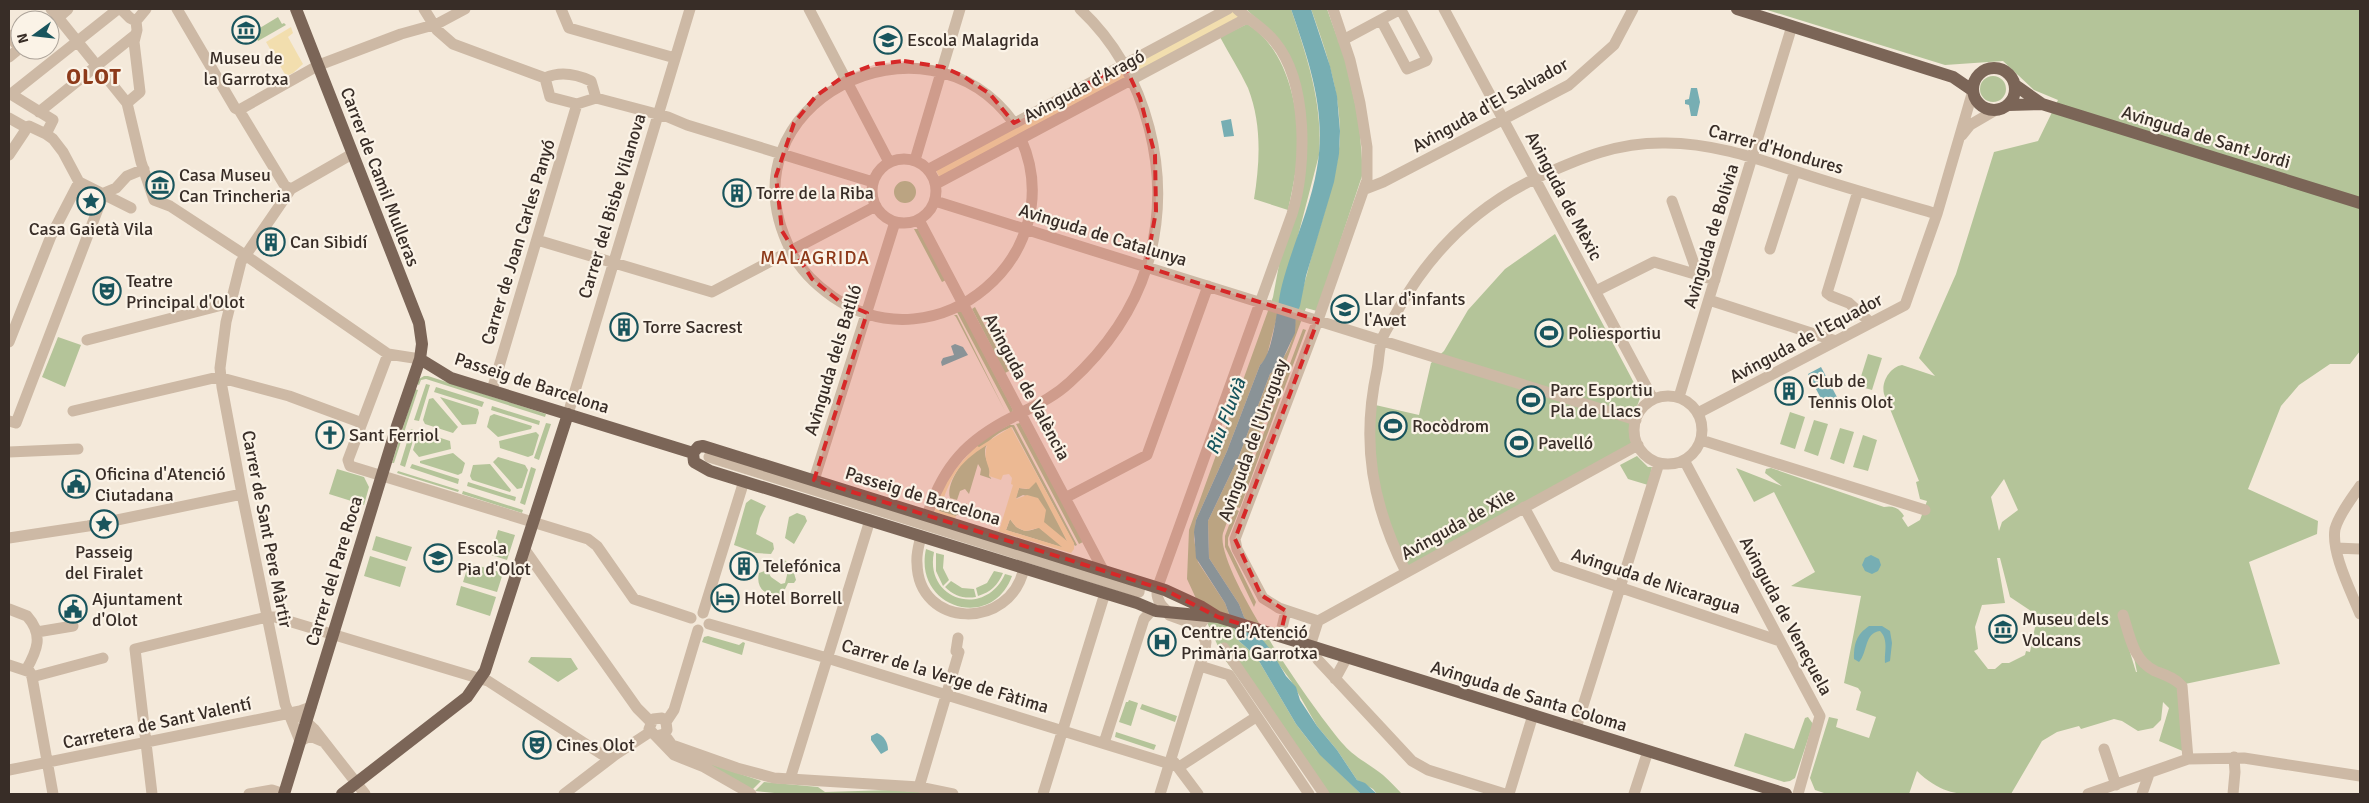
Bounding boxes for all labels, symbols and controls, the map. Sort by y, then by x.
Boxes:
north arrow [10,10,60,60]
museum icon: Museu de la Garrotxa [231,15,261,45]
school or university icon: Escola Malagrida [873,25,903,55]
place label: Escola Malagrida [907,29,1039,51]
text: N [13,31,32,45]
street label: Avinguda d'Aragó [1020,45,1148,127]
place label: Museu de la Garrotxa [203,47,289,90]
street label: Avinguda d'El Salvador [1408,53,1572,157]
district label: OLOT [66,63,122,90]
street label: Carrer de Camil Mulleras [336,84,424,270]
street label: Avinguda de Sant Jordi [2119,101,2293,173]
street label: Carrer del Bisbe Vilanova [573,111,651,301]
street label: Carrer d'Hondures [1706,119,1846,179]
street label: Avinguda de Mèxic [1521,128,1607,264]
street label: Carrer de Joan Carles Panyó [476,137,560,347]
street label: Avinguda de Bolivia [1679,161,1743,311]
place label: Casa Museu Can Trincheria [179,164,291,207]
museum icon: Casa Museu Can Trincheria [145,170,175,200]
building icon: Torre de la Riba [722,178,752,208]
place label: Torre de la Riba [756,182,874,204]
place icon: Casa Gaietà Vila [76,186,106,216]
street label: Avinguda de Catalunya [1016,199,1190,271]
place label: Casa Gaietà Vila [29,218,153,240]
building icon: Can Sibidí [256,227,286,257]
place label: Can Sibidí [290,231,367,253]
district label: MALAGRIDA [760,246,870,270]
place label: Teatre Principal d'Olot [126,270,245,313]
theatre icon: Teatre Principal d'Olot [92,276,122,306]
street label: Avinguda dels Batlló [800,282,866,438]
place label: Llar d'infants l'Avet [1364,288,1465,331]
street label: Avinguda de l'Equador [1726,288,1887,388]
school or university icon: Llar d'infants l'Avet [1330,294,1360,324]
street label: Avinguda de València [979,310,1075,464]
building icon: Torre Sacrest [609,312,639,342]
place label: Torre Sacrest [643,316,743,338]
sports icon: Poliesportiu [1534,318,1564,348]
place label: Poliesportiu [1568,322,1661,344]
street label: Passeig de Barcelona [452,348,612,418]
street label: Avinguda de l'Uruguay [1213,355,1293,524]
place label: Club de Tennis Olot [1808,370,1893,413]
water label: Riu Fluvià [1200,373,1252,458]
building icon: Club de Tennis Olot [1774,376,1804,406]
place label: Parc Esportiu Pla de Llacs [1550,379,1653,422]
sports icon: Parc Esportiu Pla de Llacs [1516,385,1546,415]
sports icon: Rocòdrom [1378,411,1408,441]
place label: Rocòdrom [1412,415,1489,437]
church icon: Sant Ferriol [315,420,345,450]
place label: Sant Ferriol [349,424,439,446]
street label: Carrer de Sant Pere Màrtir [237,428,297,630]
sports icon: Pavelló [1504,428,1534,458]
place label: Pavelló [1538,432,1593,454]
street label: Passeig de Barcelona [842,462,1004,530]
place label: Oficina d'Atenció Ciutadana [95,463,226,506]
public building icon: Oficina d'Atenció Ciutadana [61,469,91,499]
street label: Avinguda de Xile [1397,483,1519,565]
street label: Carrer del Pare Roca [301,493,367,649]
place icon: Passeig del Firalet [89,509,119,539]
street label: Avinguda de Veneçuela [1735,533,1837,699]
place label: Escola Pia d'Olot [457,537,531,580]
place label: Passeig del Firalet [65,541,143,584]
school or university icon: Escola Pia d'Olot [423,543,453,573]
street label: Avinguda de Nicaragua [1569,543,1743,619]
building icon: Telefónica [729,551,759,581]
place label: Telefónica [763,555,841,577]
hotel icon: Hotel Borrell [710,583,740,613]
place label: Hotel Borrell [744,587,842,609]
place label: Ajuntament d'Olot [92,588,183,631]
public building icon: Ajuntament d'Olot [58,594,88,624]
place label: Museu dels Volcans [2022,608,2109,651]
museum icon: Museu dels Volcans [1988,614,2018,644]
place label: Centre d'Atenció Primària Garrotxa [1181,621,1318,664]
hospital icon: Centre d'Atenció Primària Garrotxa [1147,627,1177,657]
street label: Carrer de la Verge de Fàtima [839,634,1051,718]
street label: Avinguda de Santa Coloma [1428,656,1630,736]
street label: Carretera de Sant Valentí [61,692,253,754]
theatre icon: Cines Olot [522,730,552,760]
place label: Cines Olot [556,734,635,756]

